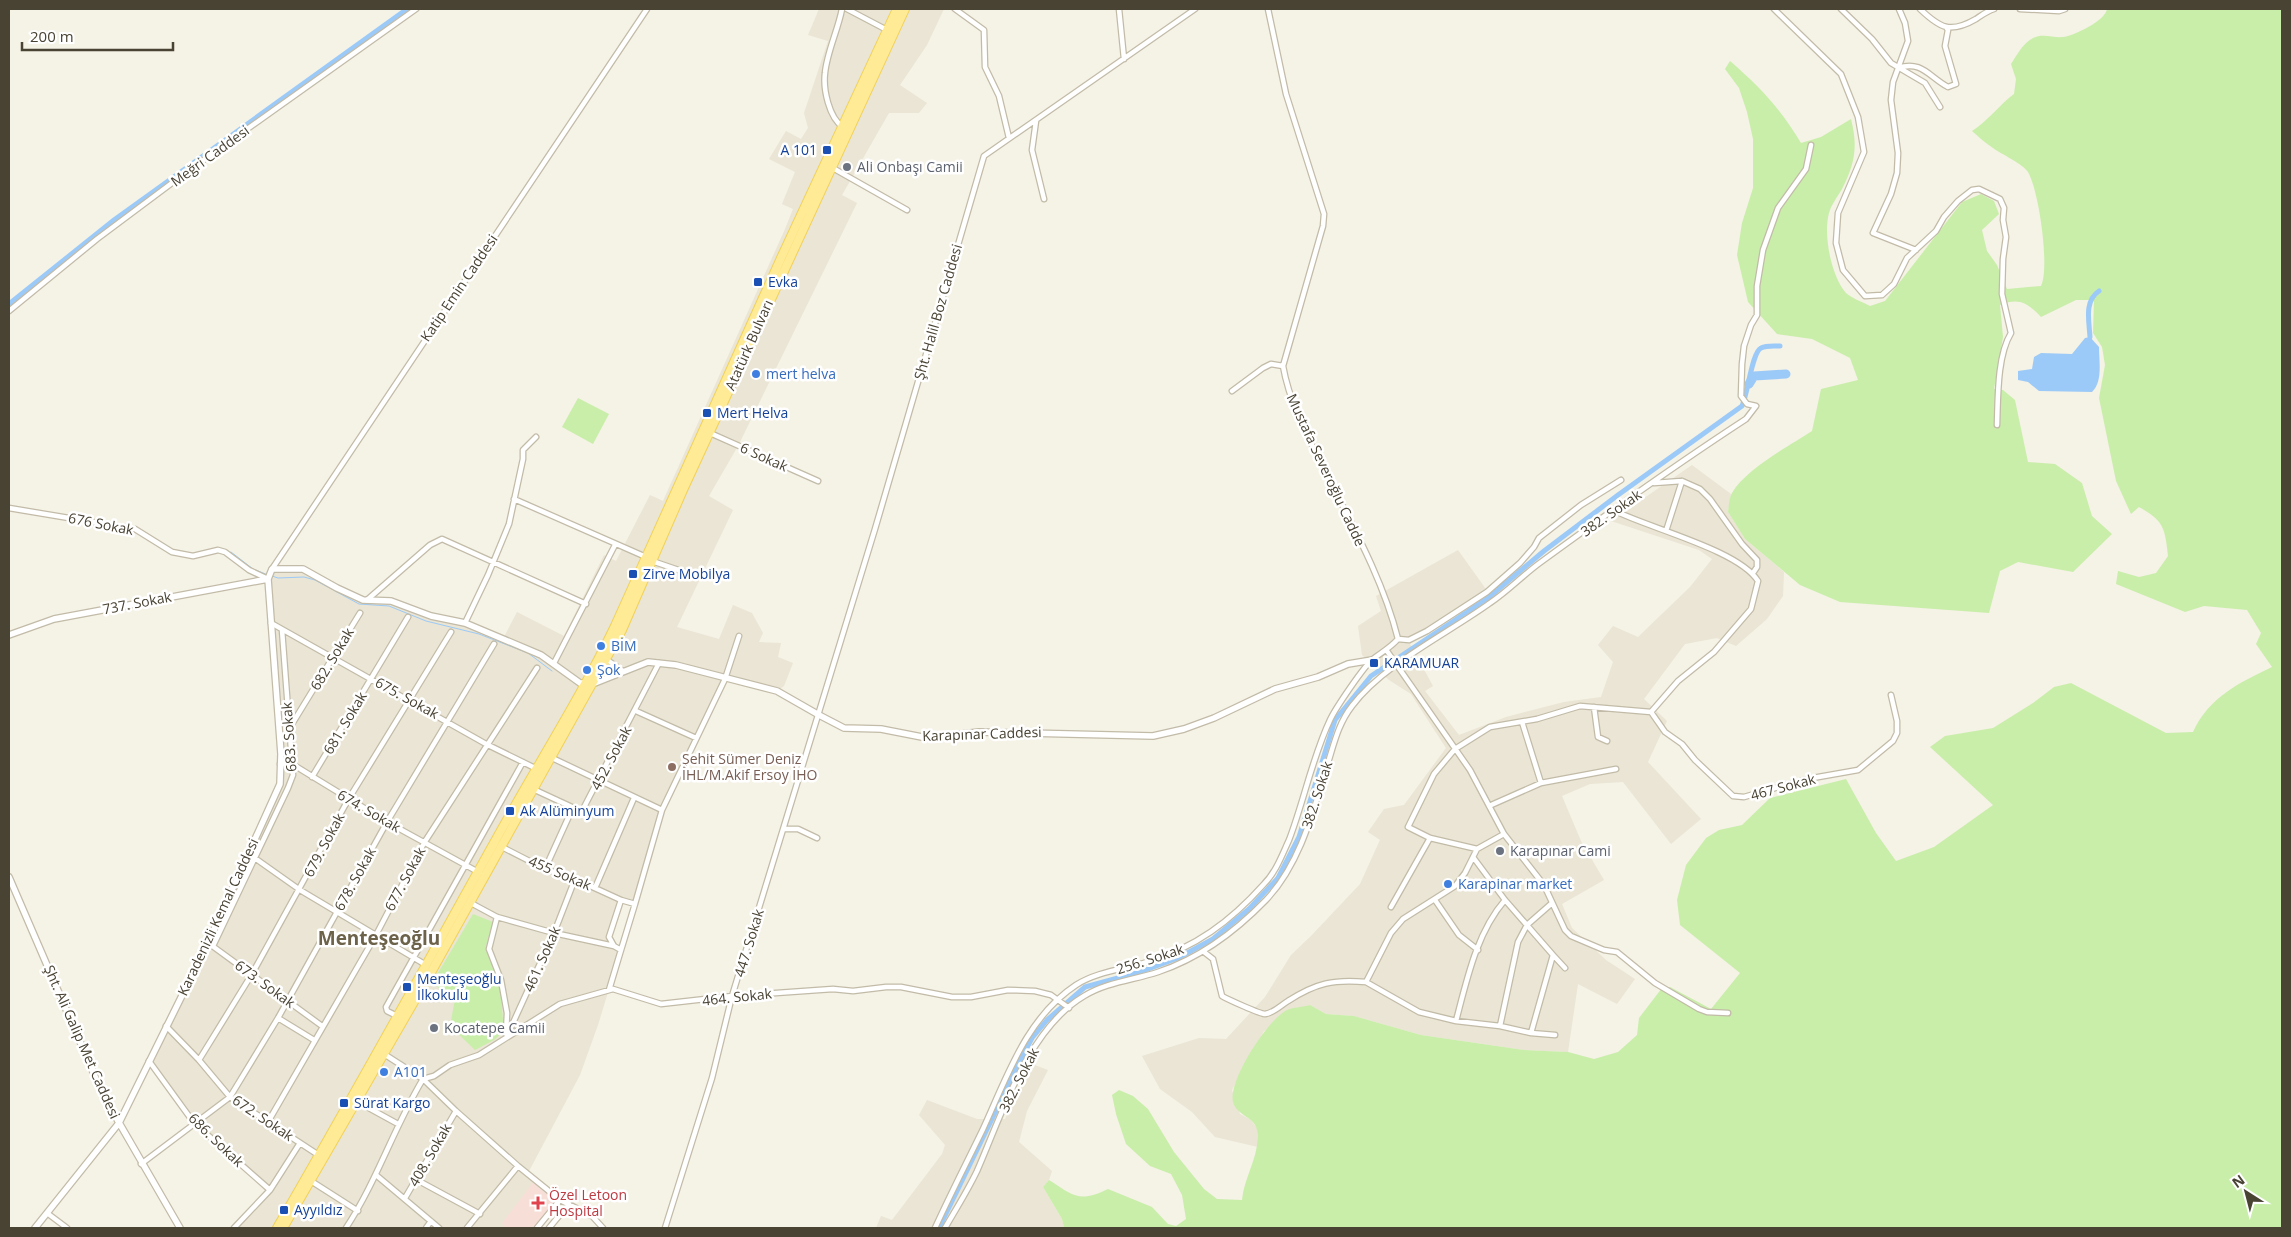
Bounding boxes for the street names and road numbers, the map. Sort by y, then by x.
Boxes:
street label: Meğri Caddesi [167,121,253,191]
street label: Katip Emin Caddesi [416,230,502,345]
street label: Şht. Halil Boz Caddesi [909,242,966,382]
street label: Atatürk Bulvarı [720,297,777,393]
street label: Mustafa Severoğlu Cadde [1283,390,1370,549]
street label: 6 Sokak [737,438,792,476]
street label: 382. Sokak [1577,484,1645,540]
street label: 676 Sokak [67,508,136,539]
street label: 737. Sokak [101,586,174,619]
street label: 682. Sokak [305,623,358,694]
street label: 675. Sokak [372,672,443,723]
street label: 681. Sokak [318,687,371,758]
street label: 683. Sokak [277,701,300,773]
street label: 452. Sokak [586,722,636,793]
street label: Karapınar Caddesi [922,722,1042,745]
street label: 382. Sokak [1297,758,1337,831]
street label: 467 Sokak [1748,769,1818,804]
street label: 674. Sokak [334,785,405,837]
street label: 679. Sokak [299,809,349,880]
street label: Karadenizli Kemal Caddesi [173,835,262,999]
street label: 678. Sokak [329,843,380,914]
street label: 677. Sokak [380,843,430,914]
street label: 455 Sokak [526,851,595,894]
street label: 447. Sokak [729,906,768,979]
street label: 461. Sokak [519,922,565,995]
street label: 256. Sokak [1114,938,1187,978]
street label: 673. Sokak [231,955,300,1012]
street label: Şht. Ali Galip Met Caddesi [40,962,125,1122]
street label: 464. Sokak [701,983,773,1010]
street label: 382. Sokak [994,1044,1043,1115]
street label: 672. Sokak [229,1090,298,1145]
street label: 686. Sokak [185,1109,249,1171]
street label: 408. Sokak [404,1119,456,1190]

